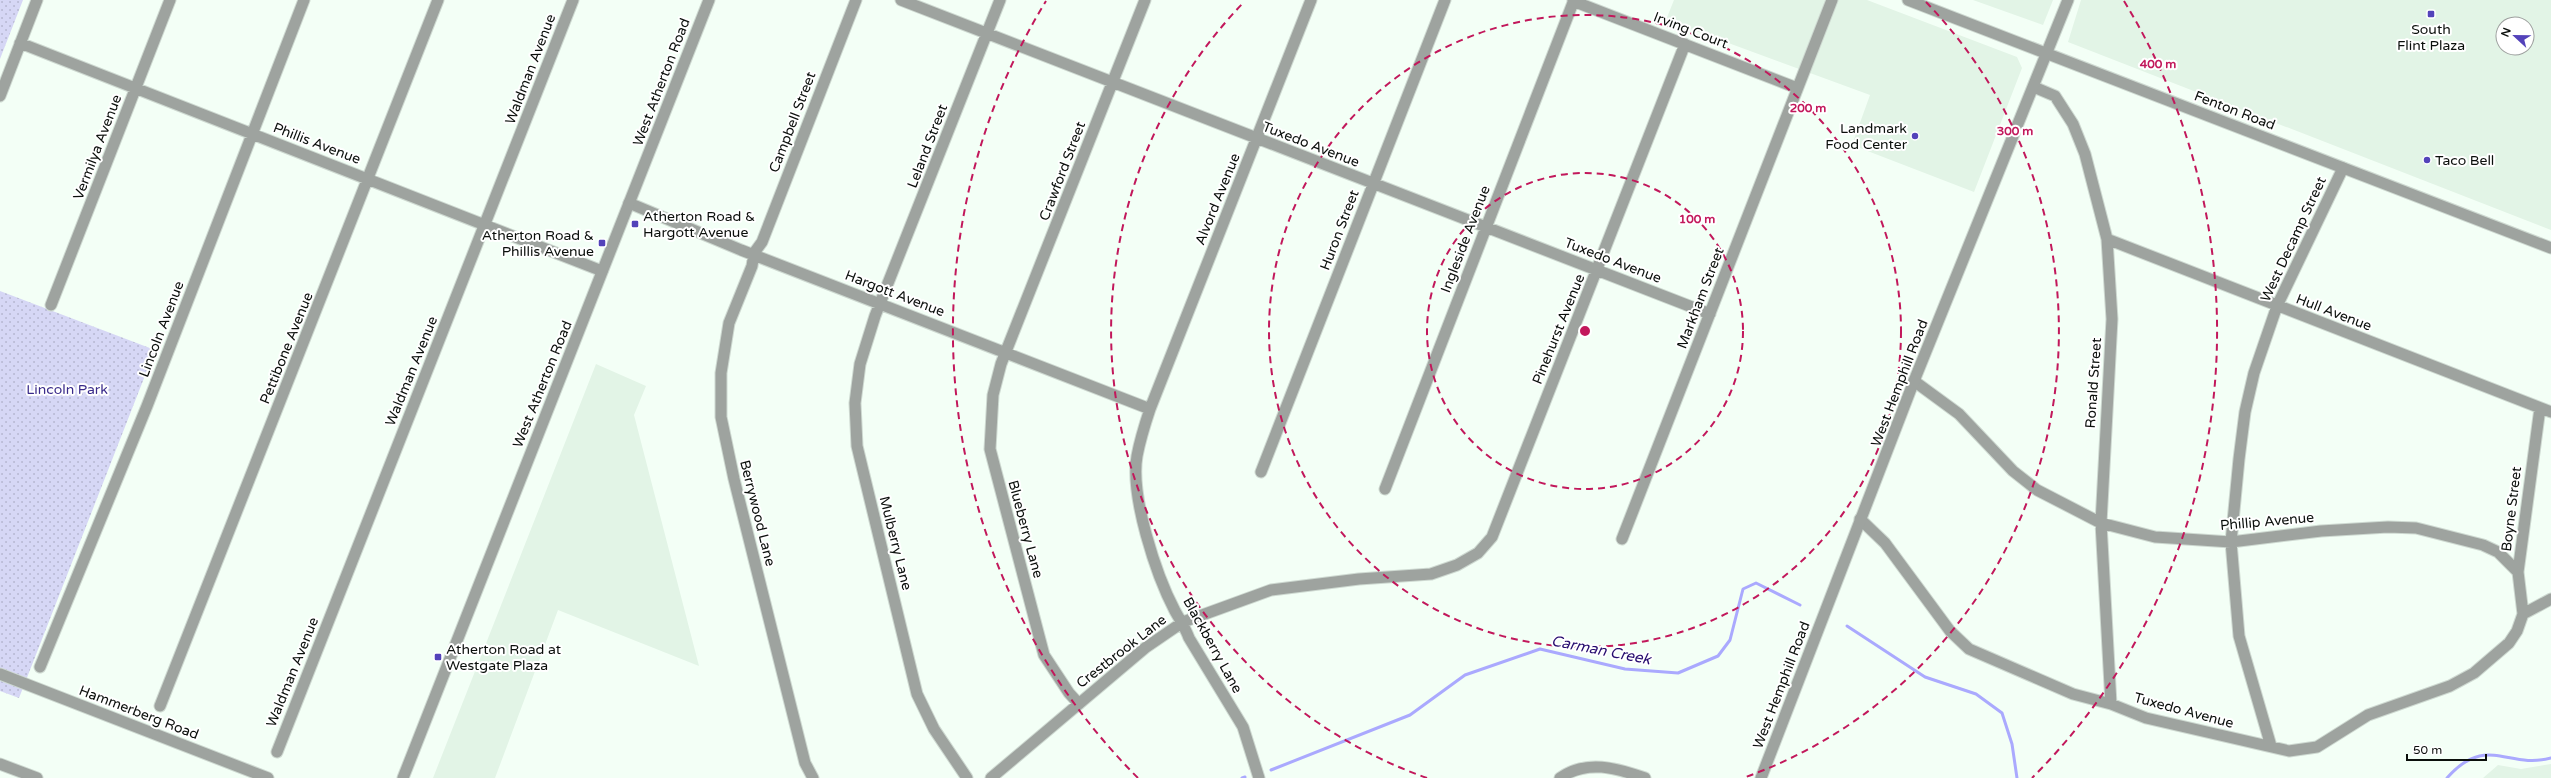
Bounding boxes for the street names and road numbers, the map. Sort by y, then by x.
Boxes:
street label: Irving Court [1651,8,1731,53]
street label: Waldman Avenue [502,12,559,127]
street label: West Atherton Road [629,16,694,148]
street label: Campbell Street [765,69,820,175]
street label: Fenton Road [2192,87,2278,134]
street label: Vermilya Avenue [70,92,125,202]
street label: Leland Street [904,101,951,190]
street label: Tuxedo Avenue [1260,118,1362,171]
street label: Phillis Avenue [271,119,363,168]
street label: Crawford Street [1036,119,1089,223]
street label: Alvord Avenue [1191,151,1244,248]
street label: West Decamp Street [2257,173,2330,304]
street label: Ingleside Avenue [1437,183,1494,295]
street label: Huron Street [1316,187,1363,273]
street label: Tuxedo Avenue [1562,234,1664,287]
street label: Markham Street [1673,244,1728,351]
street label: Hargott Avenue [843,267,947,320]
street label: Pinehurst Avenue [1529,272,1588,387]
street label: Lincoln Avenue [135,279,188,380]
street label: Pettibone Avenue [256,290,317,406]
street label: Hull Avenue [2294,290,2374,335]
street label: Waldman Avenue [382,314,441,429]
street label: West Hemphill Road [1867,317,1932,449]
street label: West Atherton Road [509,318,576,450]
street label: Ronald Street [2082,336,2105,429]
street label: Berrywood Lane [736,458,779,568]
street label: Boyne Street [2498,465,2525,553]
street label: Blueberry Lane [1004,478,1047,580]
street label: Mulberry Lane [876,494,915,592]
street label: Phillip Avenue [2219,509,2315,534]
street label: Blackberry Lane [1179,594,1246,696]
street label: Crestbrook Lane [1073,611,1170,692]
street label: Waldman Avenue [263,615,322,730]
street label: West Hemphill Road [1749,619,1814,751]
street label: Hammerberg Road [76,682,201,743]
street label: Tuxedo Avenue [2132,689,2236,732]

